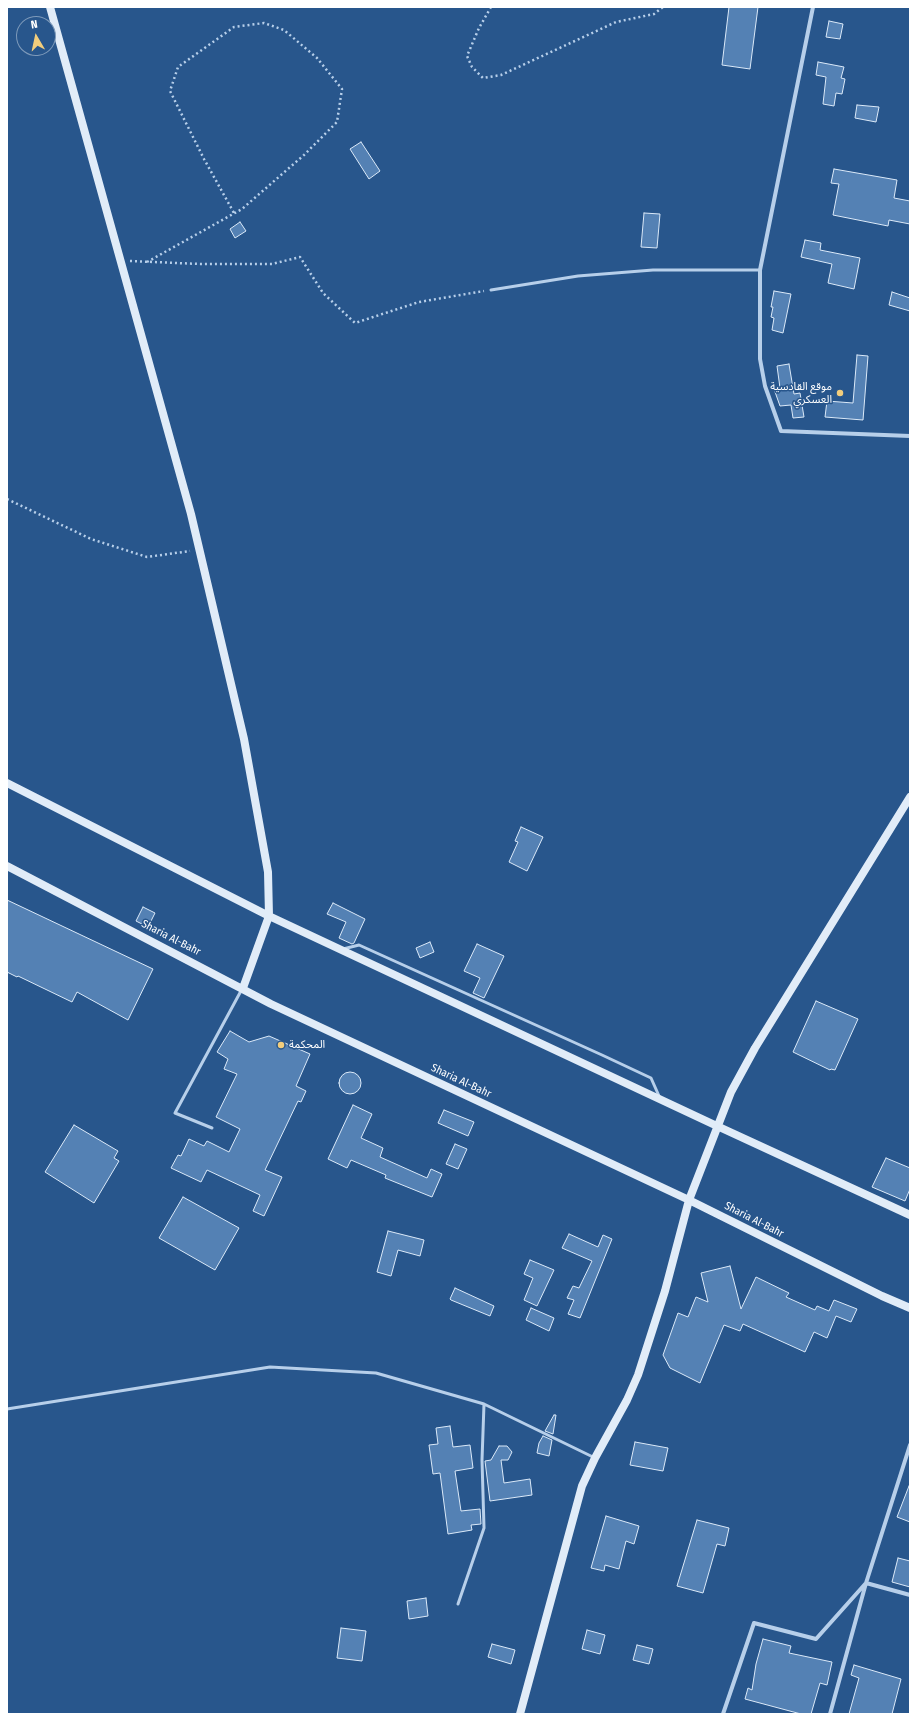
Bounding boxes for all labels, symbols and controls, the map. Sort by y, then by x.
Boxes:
north arrow [16,16,56,56]
text: N [30,18,38,32]
place label: موقع القادسية العسكري [770,380,832,406]
marker: موقع القادسية العسكري [835,388,845,398]
street label: Sharia Al-Bahr [139,917,203,959]
place label: المحكمة [289,1038,325,1052]
marker: المحكمة [276,1040,286,1050]
street label: Sharia Al-Bahr [429,1061,493,1101]
street label: Sharia Al-Bahr [722,1199,786,1241]

